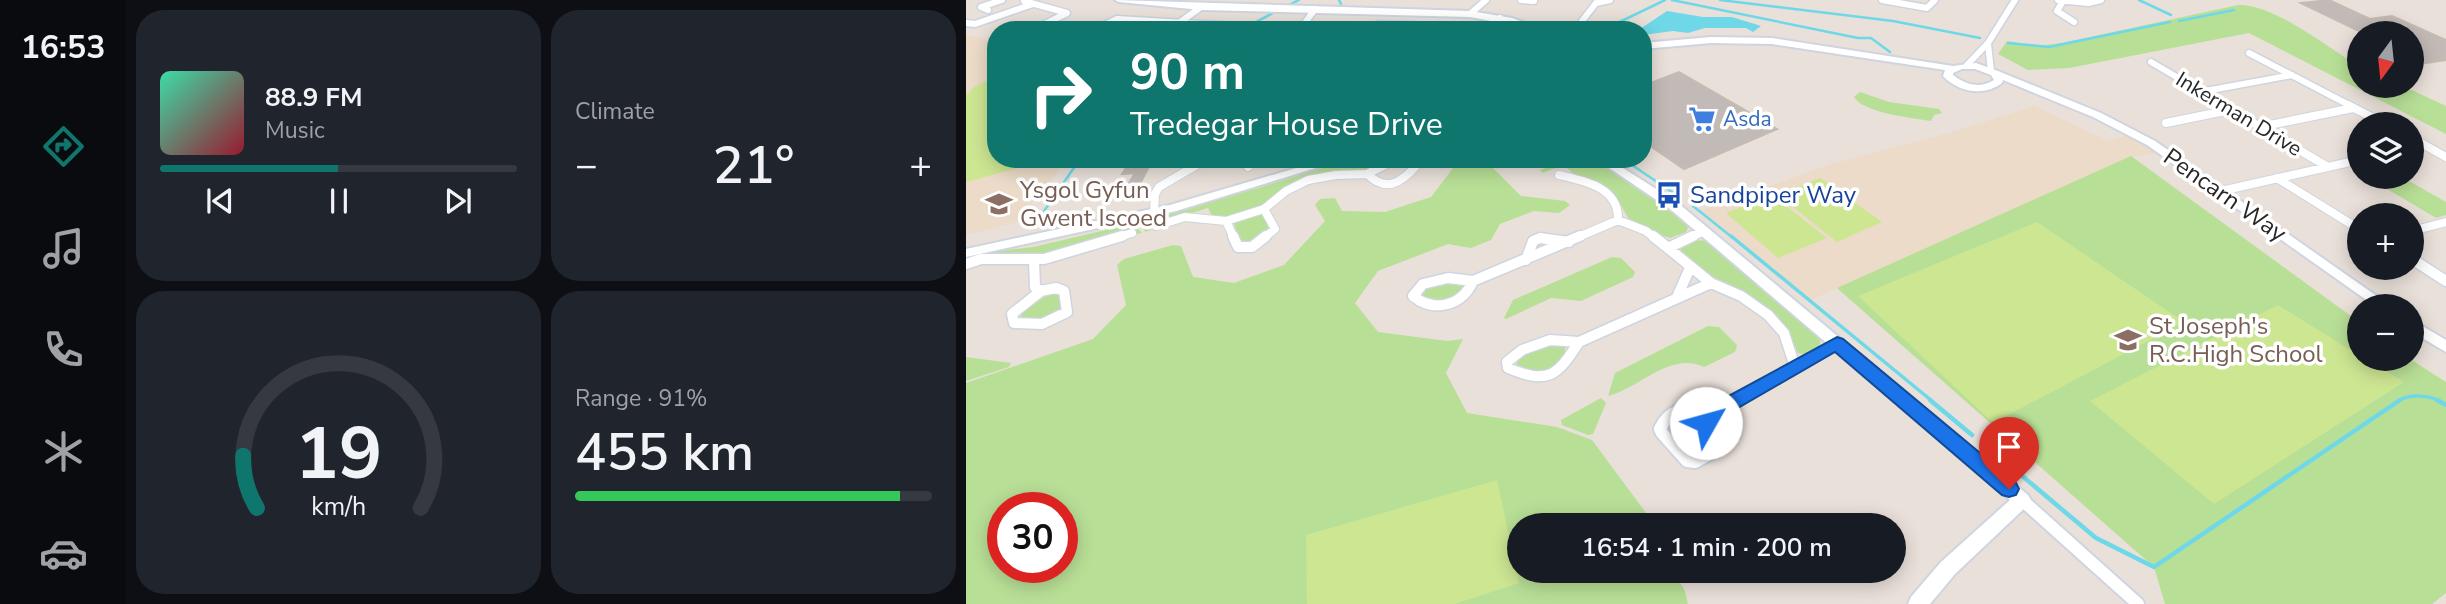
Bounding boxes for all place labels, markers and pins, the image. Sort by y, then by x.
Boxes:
supermarket icon: Asda [1687,104,1717,134]
place label: Asda [1723,105,1772,133]
place label: Ysgol Gyfun Gwent Iscoed [1019,174,1167,234]
place label: Sandpiper Way [1690,179,1857,211]
bus stop icon: Sandpiper Way [1654,180,1684,210]
school or university icon: Ysgol Gyfun Gwent Iscoed [984,189,1014,219]
place label: St Joseph's R.C.High School [2149,310,2323,370]
school or university icon: St Joseph's R.C.High School [2113,325,2143,355]
pin [1979,417,2039,489]

